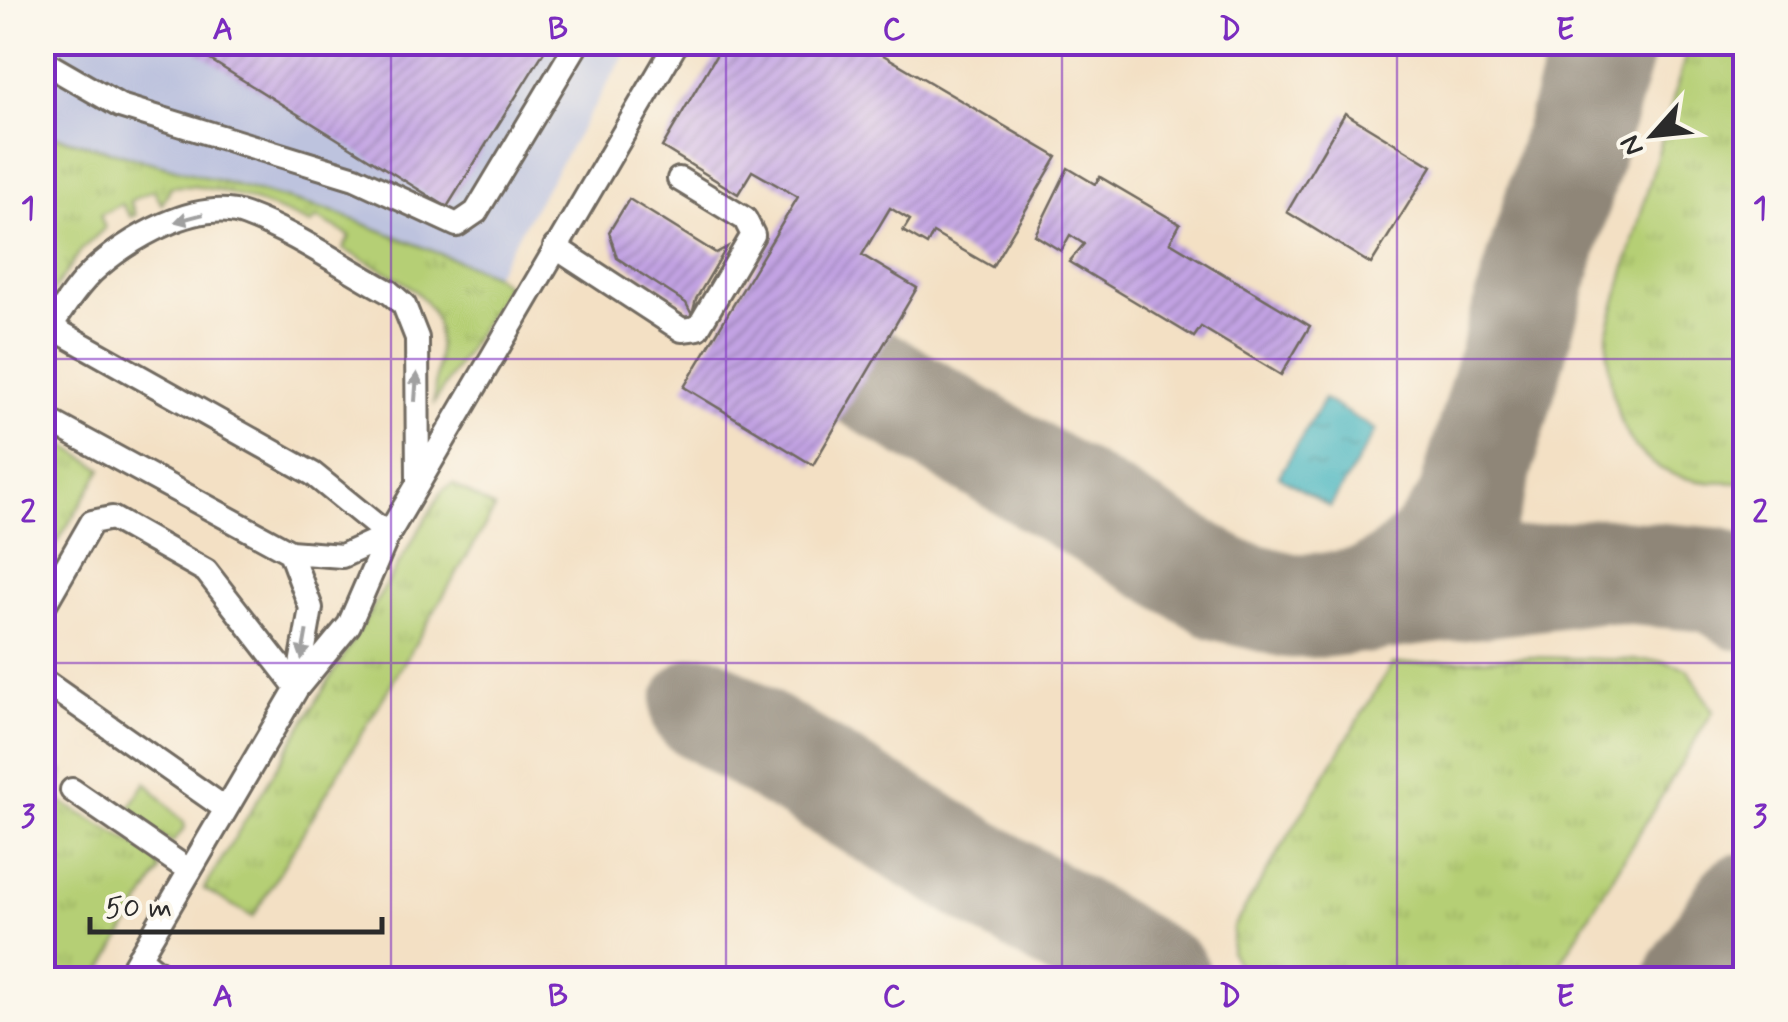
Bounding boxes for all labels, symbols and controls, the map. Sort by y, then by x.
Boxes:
text: A [213,9,233,51]
text: B [548,9,568,51]
text: C [883,9,906,51]
text: D [1219,9,1241,51]
text: E [1556,9,1575,51]
north arrow [1603,85,1703,185]
text: N [1612,129,1654,162]
text: 1 [21,188,35,230]
text: 1 [1753,188,1767,230]
one-way arrow [173,211,204,227]
one-way arrow [408,370,424,402]
text: 2 [20,492,36,534]
text: 2 [1752,492,1768,534]
one-way arrow [296,629,311,661]
text: 3 [21,796,36,838]
text: 3 [1753,796,1768,838]
scale bar [90,872,382,934]
text: 50 m [105,889,172,928]
text: A [213,976,233,1018]
text: B [548,976,568,1018]
text: C [883,976,906,1018]
text: D [1219,976,1241,1018]
text: E [1556,976,1575,1018]

